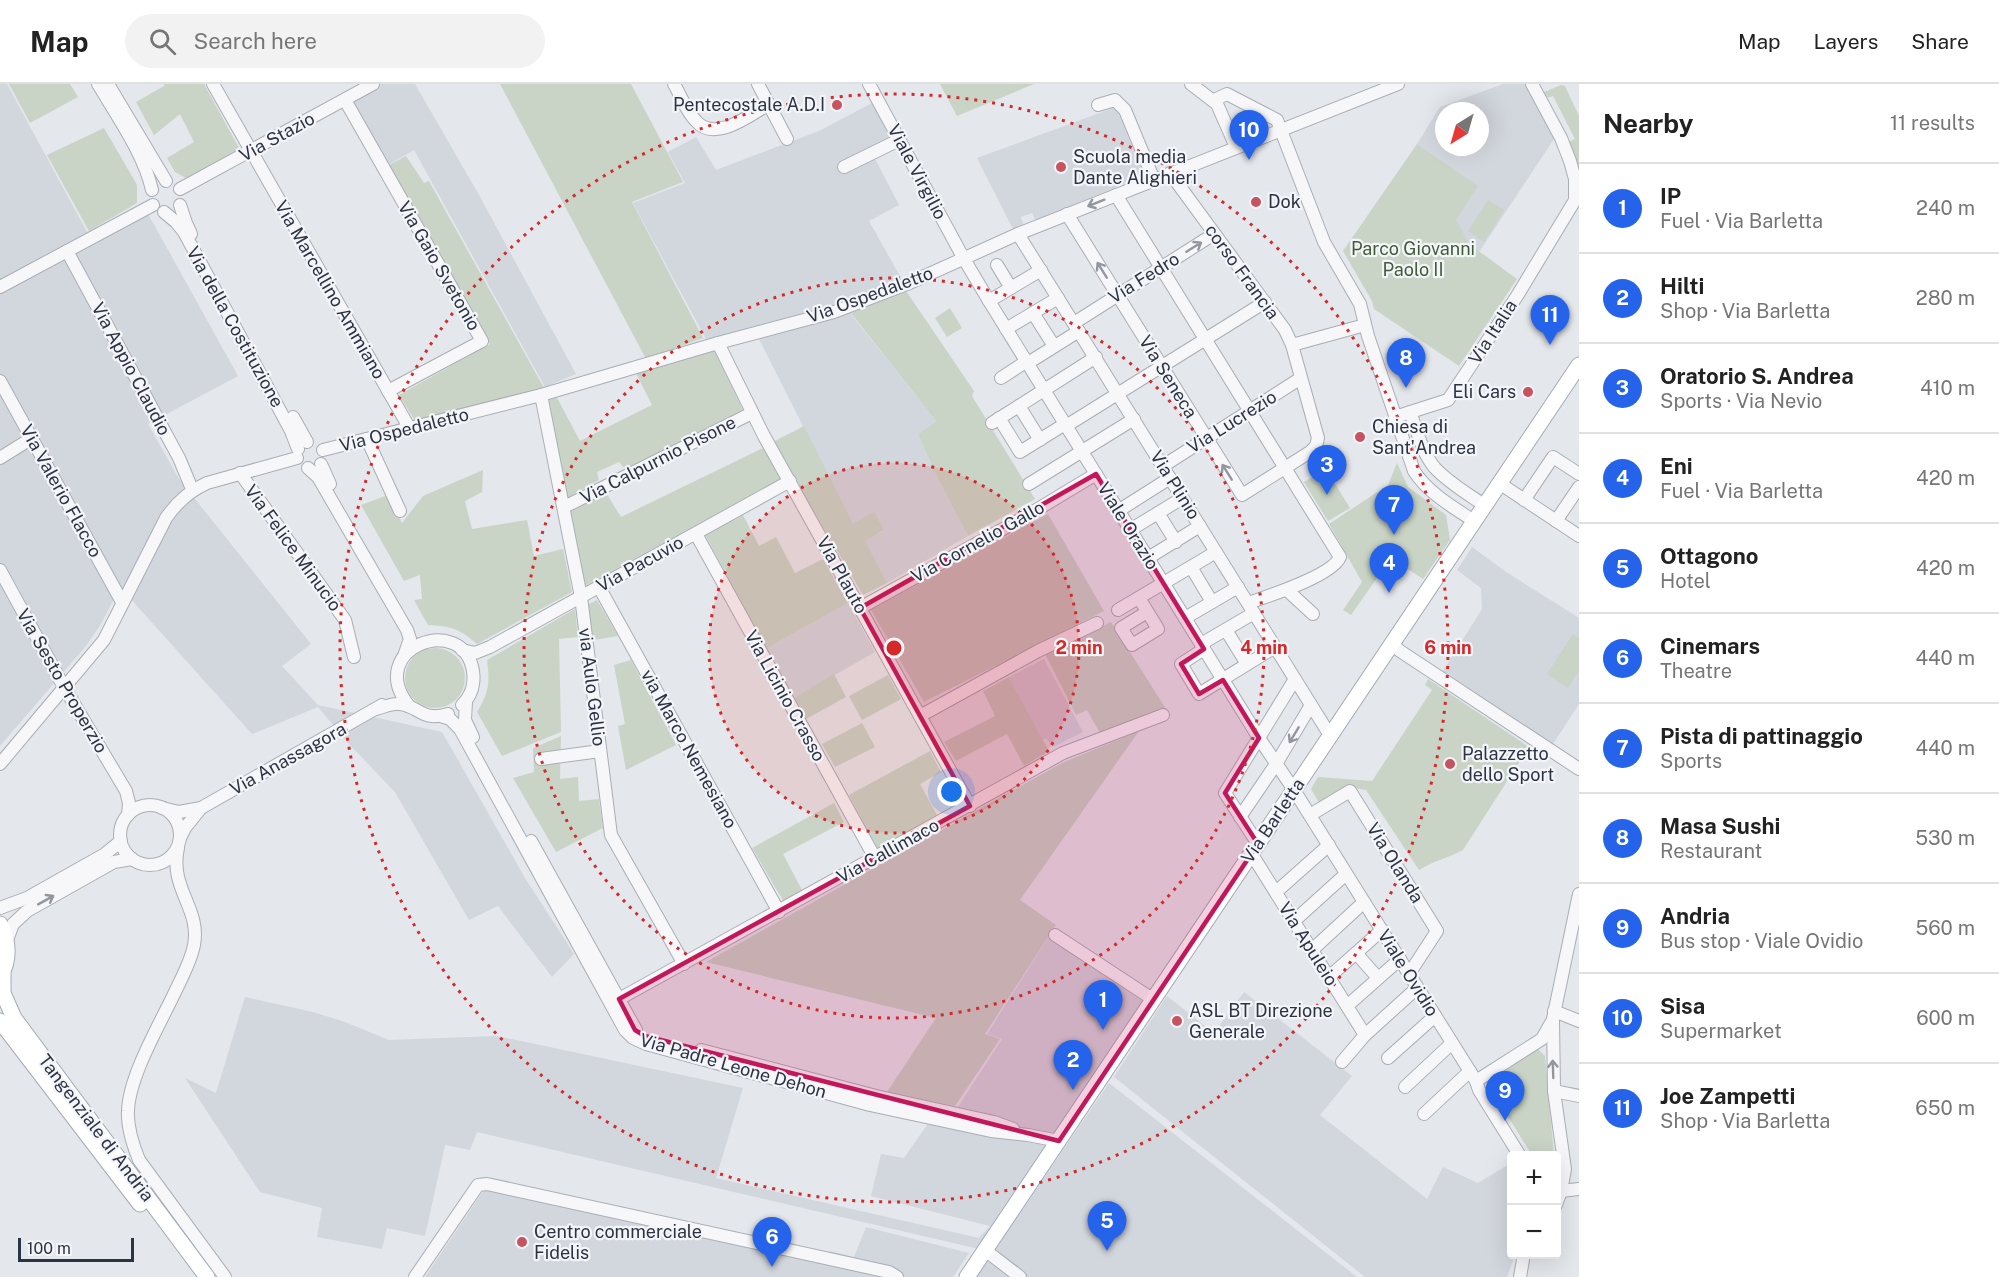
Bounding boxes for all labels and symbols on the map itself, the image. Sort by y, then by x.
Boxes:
place label: Pentecostale A.D.I [673,94,825,115]
marker: Pentecostale A.D.I [830,98,844,112]
north arrow [1435,102,1489,156]
street label: Via Stazio [235,107,318,166]
pin: 10 [1230,110,1268,160]
street label: Viale Virgilio [884,121,951,223]
place label: Scuola media Dante Alighieri [1073,146,1197,188]
marker: Scuola media Dante Alighieri [1054,160,1068,174]
place label: Dok [1268,191,1301,212]
marker: Dok [1249,195,1263,209]
street label: Via Marcellino Ammiano [271,197,390,383]
street label: Via Gaio Svetonio [394,197,485,334]
one-way arrow [1087,198,1105,209]
street label: corso Francia [1201,220,1284,323]
park label: Parco Giovanni Paolo II [1351,238,1475,280]
one-way arrow [1185,240,1202,252]
street label: Via della Costituzione [182,243,288,411]
street label: Via Fedro [1104,248,1183,308]
street label: Via Ospedaletto [804,262,936,327]
one-way arrow [1096,262,1108,279]
street label: Via Italia [1464,296,1521,368]
pin: 11 [1530,296,1570,345]
street label: Via Appio Claudio [88,299,175,439]
street label: Via Seneca [1135,332,1202,422]
pin: 8 [1386,338,1426,388]
place label: Eli Cars [1453,381,1516,402]
marker: Eli Cars [1521,385,1535,399]
street label: Via Lucrezio [1183,386,1280,457]
street label: Via Ospedaletto [337,403,471,456]
street label: Via Calpurnio Pisone [576,411,739,508]
place label: Chiesa di Sant'Andrea [1372,416,1476,458]
street label: Via Valerio Flacco [16,421,107,561]
marker: Chiesa di Sant'Andrea [1353,430,1367,444]
street label: Via Plinio [1146,446,1205,523]
pin: 3 [1308,446,1346,495]
one-way arrow [1221,464,1233,481]
street label: Viale Orazio [1093,478,1164,573]
street label: Via Felice Minucio [240,480,346,615]
pin: 7 [1374,486,1414,535]
street label: Via Cornelio Gallo [908,496,1048,587]
street label: Via Pacuvio [593,531,687,596]
street label: Via Plauto [813,532,872,617]
pin: 4 [1370,544,1408,593]
street label: Via Sesto Properzio [13,605,112,757]
street label: via Aulo Gellio [575,627,610,747]
street label: Via Licinio Crasso [741,627,830,765]
text: 2 min [1055,637,1103,658]
text: 4 min [1240,637,1288,658]
text: 6 min [1424,637,1472,658]
centre of rings [884,638,904,658]
street label: via Marco Nemesiano [637,666,742,832]
street label: Via Anassagora [226,718,350,799]
one-way arrow [1287,726,1299,743]
place label: Palazzetto dello Sport [1462,743,1554,785]
marker: Palazzetto dello Sport [1443,757,1457,771]
street label: Via Barletta [1237,774,1309,867]
your location [937,777,966,806]
street label: Via Callimaco [833,814,943,887]
street label: Via Olanda [1363,819,1428,907]
one-way arrow [36,894,54,905]
street label: Via Apuleio [1274,898,1342,989]
street label: Viale Ovidio [1373,926,1443,1020]
pin: 1 [1084,980,1122,1030]
place label: ASL BT Direzione Generale [1189,1000,1333,1042]
marker: ASL BT Direzione Generale [1170,1014,1184,1028]
street label: Via Padre Leone Dehon [637,1029,829,1102]
pin: 2 [1054,1040,1092,1090]
street label: Tangenziale di Andria [34,1050,159,1205]
one-way arrow [1548,1060,1559,1080]
pin: 9 [1486,1072,1524,1121]
pin: 5 [1088,1202,1126,1251]
pin: 6 [752,1218,792,1267]
place label: Centro commerciale Fidelis [534,1221,702,1263]
scale bar [18,1235,134,1262]
marker: Centro commerciale Fidelis [515,1235,529,1249]

